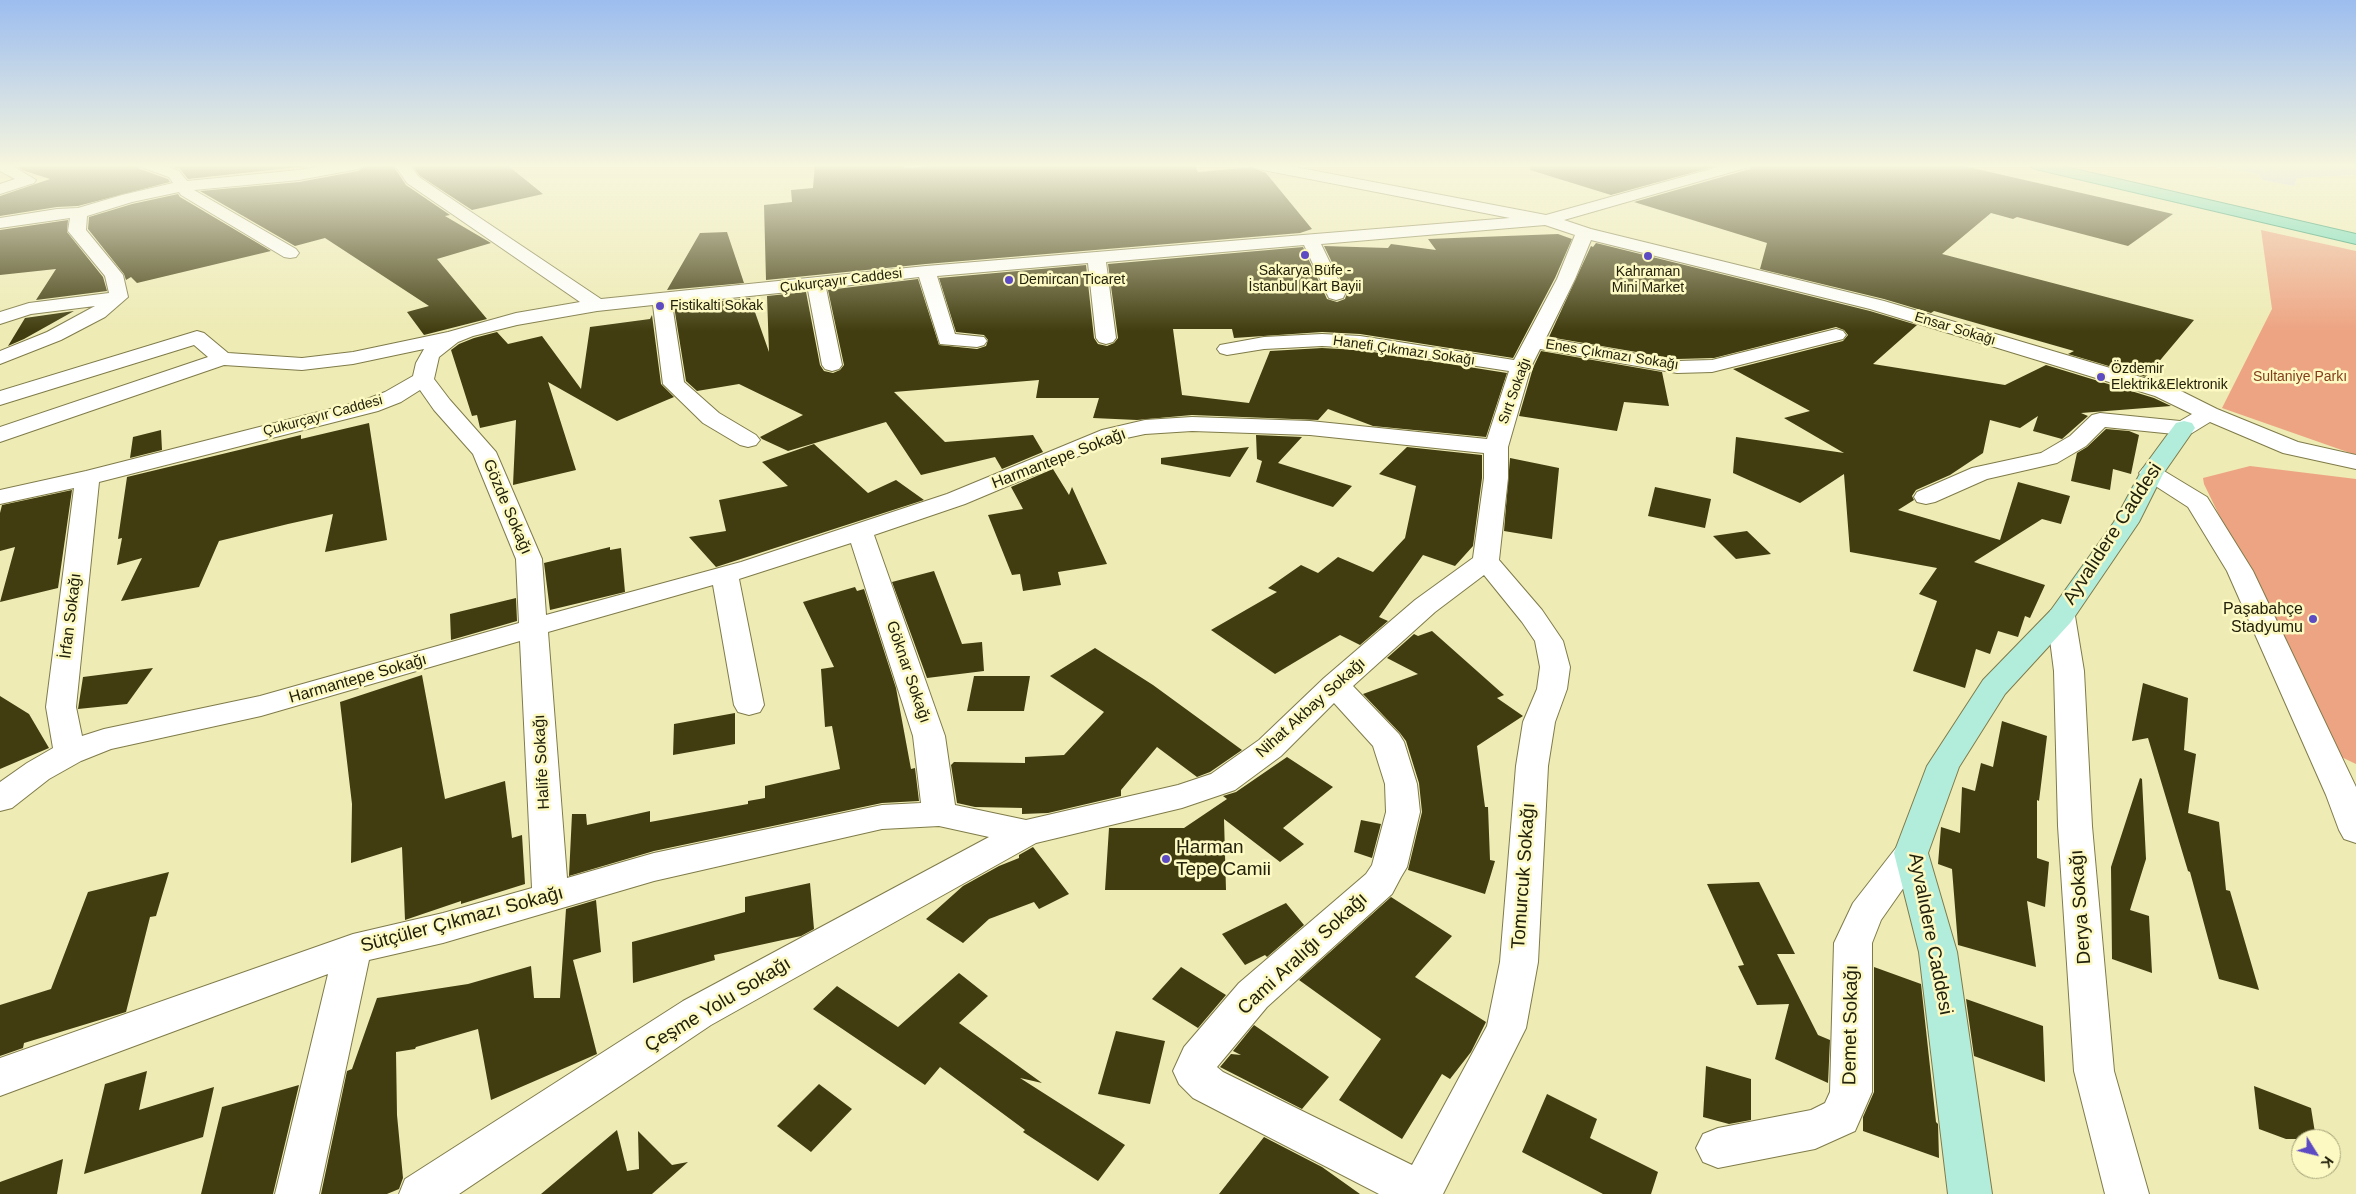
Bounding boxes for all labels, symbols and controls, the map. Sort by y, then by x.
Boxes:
marker: Sakarya Büfe - İstanbul Kart Bayii [1299,249,1311,261]
marker: Kahraman Mini Market [1642,250,1654,262]
place label: Sakarya Büfe - İstanbul Kart Bayii [1249,263,1361,296]
place label: Kahraman Mini Market [1612,264,1684,296]
street label: Çukurçayır Caddesi [779,265,903,297]
place label: Demircan Ticaret [1019,272,1125,288]
marker: Demircan Ticaret [1003,274,1015,286]
place label: Fistikalti Sokak [670,298,763,314]
marker: Fistikalti Sokak [654,300,666,312]
street label: Ensar Sokağı [1912,309,1998,349]
street label: Hanefi Çıkmazı Sokağı [1332,333,1476,369]
street label: Enes Çıkmazı Sokağı [1544,336,1680,374]
street label: Sırt Sokağı [1495,356,1535,426]
place label: Özdemir Elektrik&Elektronik [2111,361,2228,394]
park label: Sultaniye Parkı [2253,369,2347,385]
marker: Özdemir Elektrik&Elektronik [2095,371,2107,383]
street label: Çukurçayır Caddesi [261,392,385,440]
street label: Harmantepe Sokağı [989,425,1129,493]
street label: Gözde Sokağı [478,457,536,557]
street label: Ayvalıdere Caddesi [2059,459,2167,609]
street label: İrfan Sokağı [56,572,86,660]
place label: Paşabahçe Stadyumu [2223,600,2303,638]
marker: Paşabahçe Stadyumu [2307,613,2319,625]
street label: Göknar Sokağı [882,618,934,726]
street label: Harmantepe Sokağı [287,650,429,708]
street label: Nihat Akbay Sokağı [1252,654,1370,762]
street label: Halife Sokağı [530,714,554,810]
street label: Tomurcuk Sokağı [1508,802,1540,950]
place label: Harman Tepe Camii [1176,837,1271,881]
street label: Derya Sokağı [2066,849,2096,965]
street label: Ayvalıdere Caddesi [1903,851,1957,1017]
marker: Harman Tepe Camii [1160,853,1172,865]
street label: Sütçüler Çıkmazı Sokağı [358,882,566,958]
street label: Cami Aralığı Sokağı [1233,888,1373,1020]
street label: Çeşme Yolu Sokağı [641,952,795,1058]
street label: Demet Sokağı [1839,965,1863,1085]
north arrow [2291,1129,2341,1179]
text: K [2318,1153,2337,1171]

